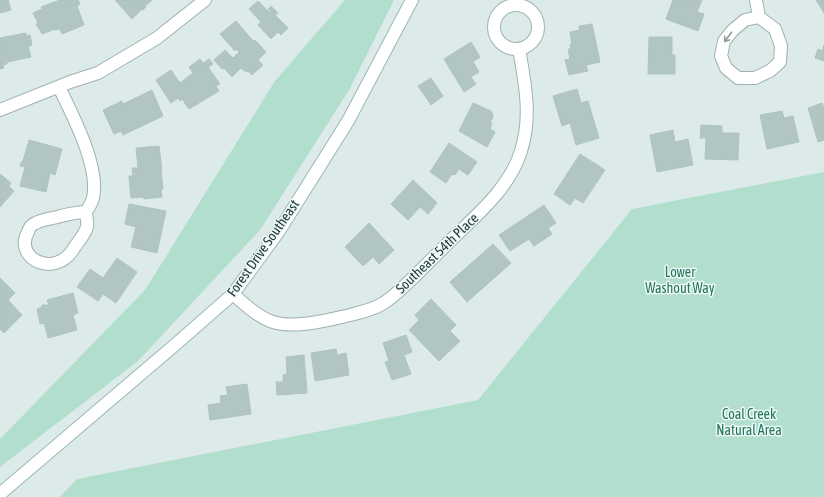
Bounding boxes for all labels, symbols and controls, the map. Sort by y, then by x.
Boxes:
one-way arrow [723,31,732,42]
street label: Forest Drive Southeast [224,197,302,299]
street label: Southeast 54th Place [392,210,482,296]
park label: Lower Washout Way [645,264,715,296]
park label: Coal Creek Natural Area [716,406,782,438]

